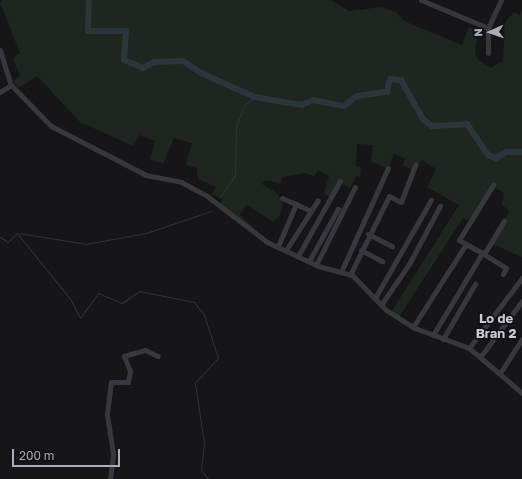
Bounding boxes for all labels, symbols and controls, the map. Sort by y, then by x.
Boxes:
north arrow [470,12,510,52]
text: N [471,28,484,37]
district label: Lo de Bran 2 [476,311,516,342]
scale bar [14,441,122,467]
text: 200 m [19,448,54,463]

